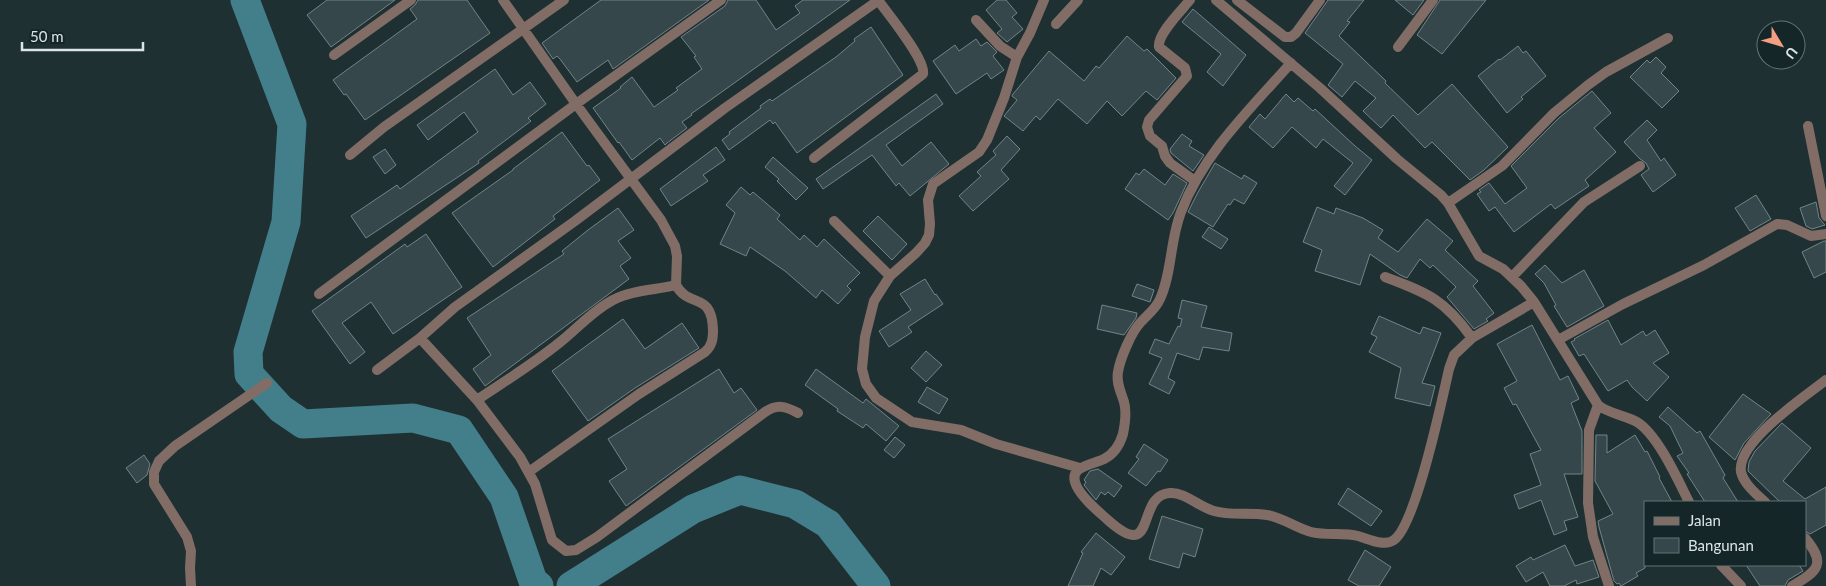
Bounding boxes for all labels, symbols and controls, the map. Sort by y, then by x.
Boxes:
scale bar [22,20,144,52]
north arrow [1756,20,1806,70]
text: 50 m [30,27,64,45]
text: U [1782,44,1802,63]
legend [1644,501,1806,566]
text: Jalan [1688,511,1721,529]
text: Bangunan [1688,536,1754,554]

